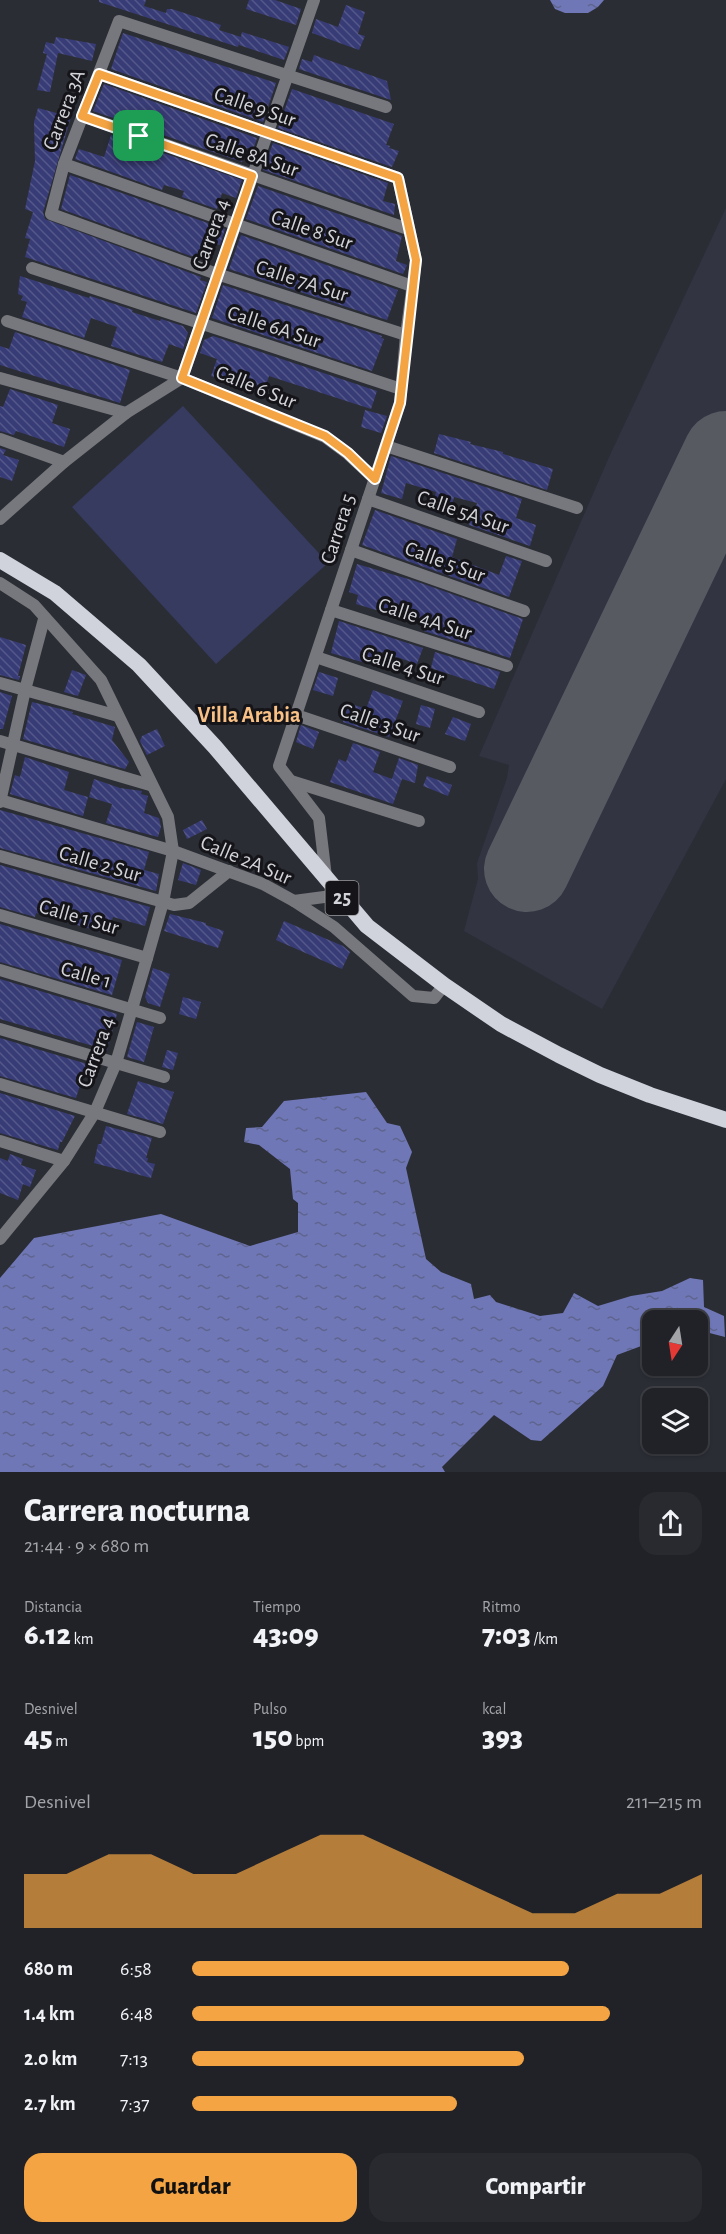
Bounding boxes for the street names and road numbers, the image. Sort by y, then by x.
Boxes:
street label: Carrera 3A [39,67,89,153]
street label: Calle 9 Sur [212,83,299,131]
street label: Calle 8A Sur [203,129,301,181]
street label: Carrera 4 [189,196,233,272]
street label: Calle 8 Sur [269,206,356,254]
street label: Calle 7A Sur [253,256,351,306]
street label: Calle 6A Sur [225,302,323,352]
street label: Calle 6 Sur [213,361,299,413]
street label: Calle 5A Sur [414,486,512,538]
street label: Carrera 5 [317,491,359,567]
street label: Calle 5 Sur [402,538,488,586]
street label: Calle 4A Sur [376,594,475,644]
street label: Calle 4 Sur [359,643,447,689]
street label: Calle 3 Sur [337,699,423,747]
street label: Calle 2A Sur [197,831,295,889]
street label: Calle 2 Sur [57,842,144,886]
road number: 25 [326,881,358,915]
street label: Calle 1 Sur [37,896,122,938]
street label: Calle 1 [58,958,114,992]
street label: Carrera 4 [74,1014,118,1090]

